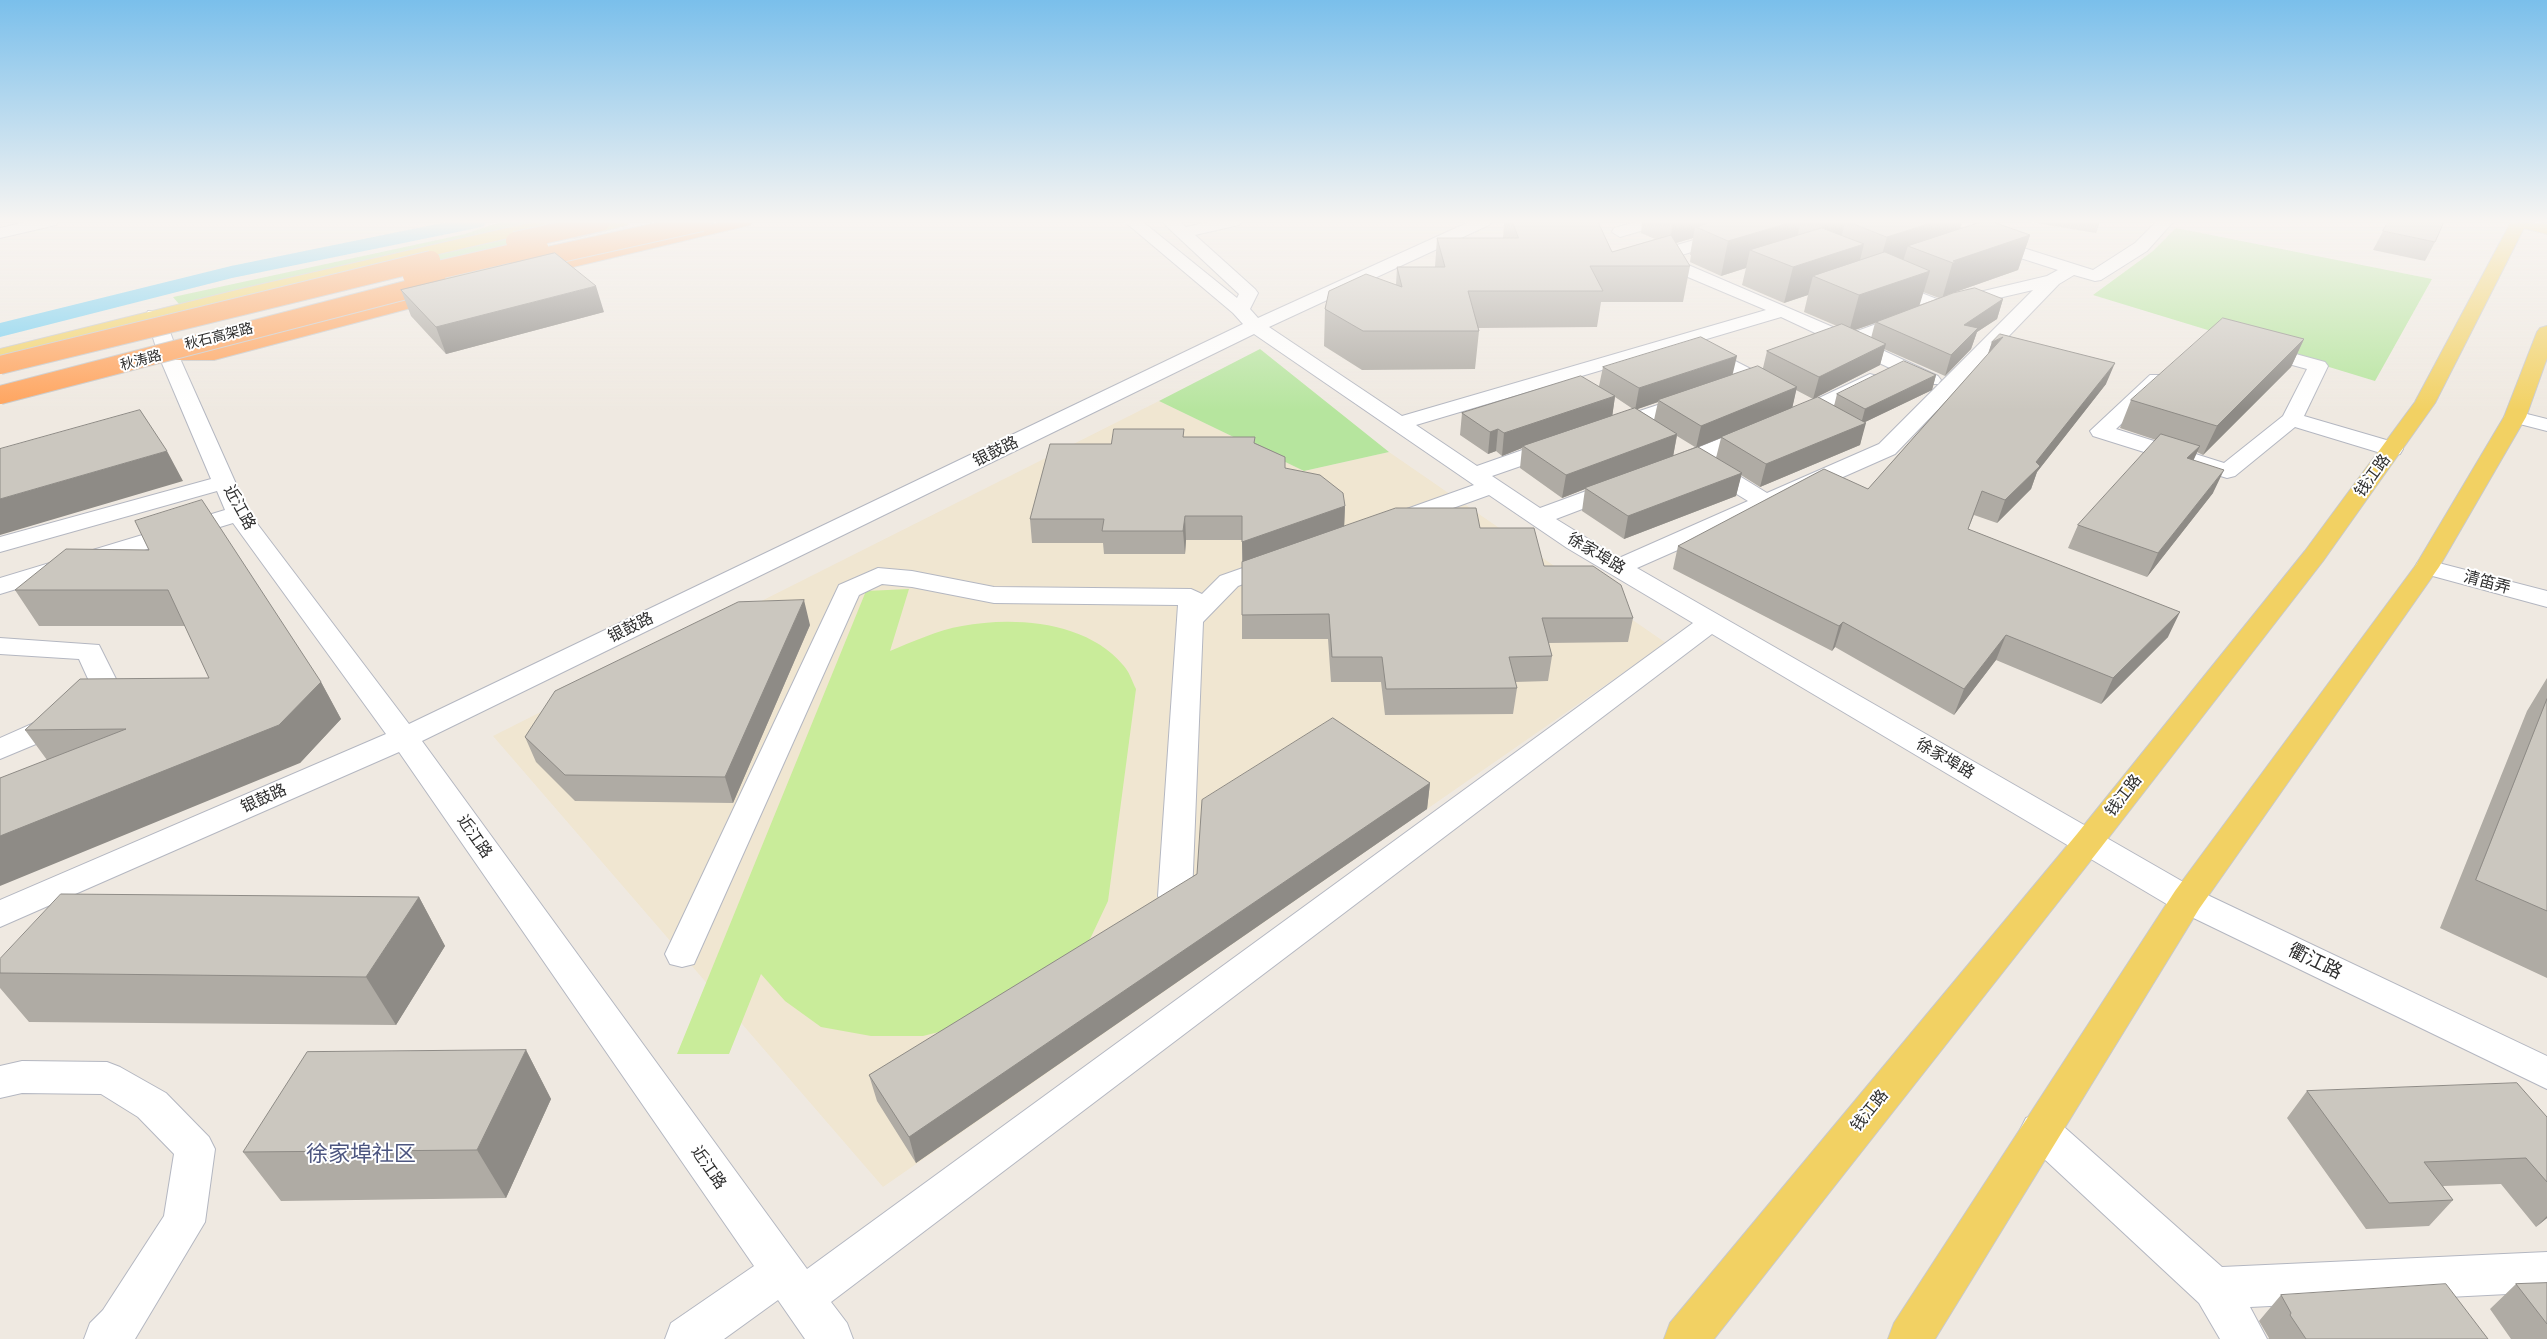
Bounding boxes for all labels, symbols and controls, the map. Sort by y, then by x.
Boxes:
street label: 秋石高架路 [183,320,255,354]
street label: 秋涛路 [119,347,163,375]
street label: 银鼓路 [970,433,1022,471]
street label: 钱江路 [2351,451,2395,501]
street label: 近江路 [219,482,259,534]
street label: 徐家埠路 [1564,529,1628,579]
street label: 清笛弄 [2461,568,2513,598]
street label: 银鼓路 [605,609,657,647]
street label: 徐家埠路 [1912,735,1978,783]
street label: 钱江路 [2102,771,2146,821]
street label: 银鼓路 [238,780,290,818]
street label: 近江路 [452,812,496,862]
street label: 衢江路 [2284,939,2346,985]
street label: 钱江路 [1847,1086,1893,1136]
district label: 徐家埠社区 [306,1142,416,1168]
street label: 近江路 [686,1143,730,1193]

